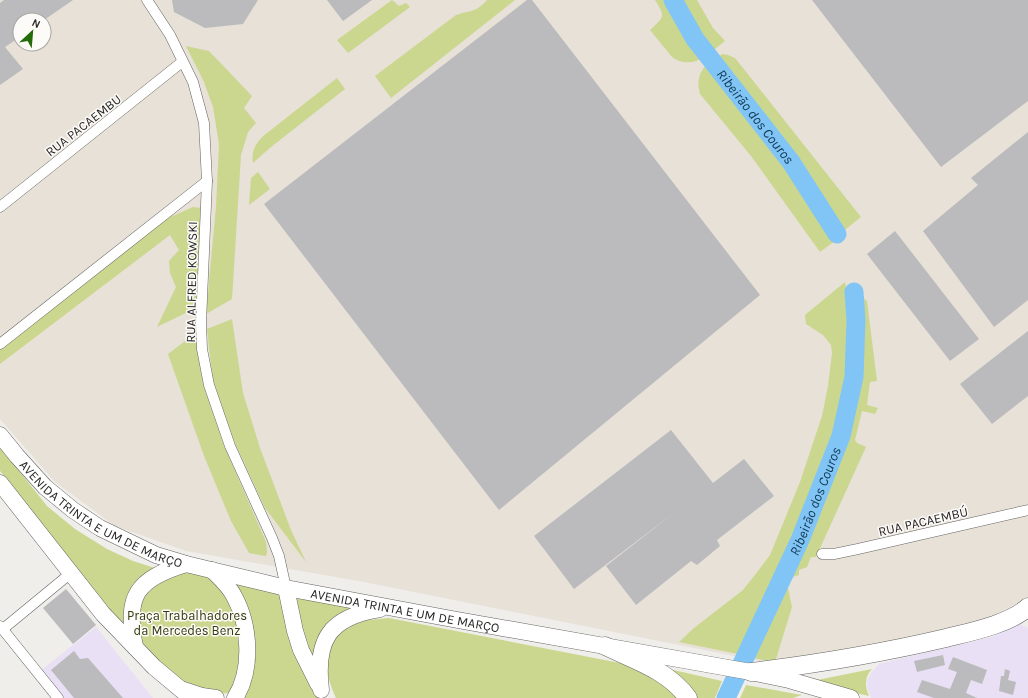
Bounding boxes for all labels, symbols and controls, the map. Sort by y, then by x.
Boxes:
north arrow [12,12,52,52]
text: N [30,16,43,31]
water label: Ribeirão dos Couros [713,66,797,168]
street label: RUA PACAEMBU [43,91,124,159]
street label: RUA ALFRED KOWSKI [183,221,200,343]
water label: Ribeirão dos Couros [786,444,845,558]
street label: AVENIDA TRINTA E UM DE MARÇO [16,457,184,571]
street label: RUA PACAEMBÚ [876,502,969,539]
street label: AVENIDA TRINTA E UM DE MARÇO [309,586,501,635]
park label: Praça Trabalhadores da Mercedes Benz [127,608,247,638]

